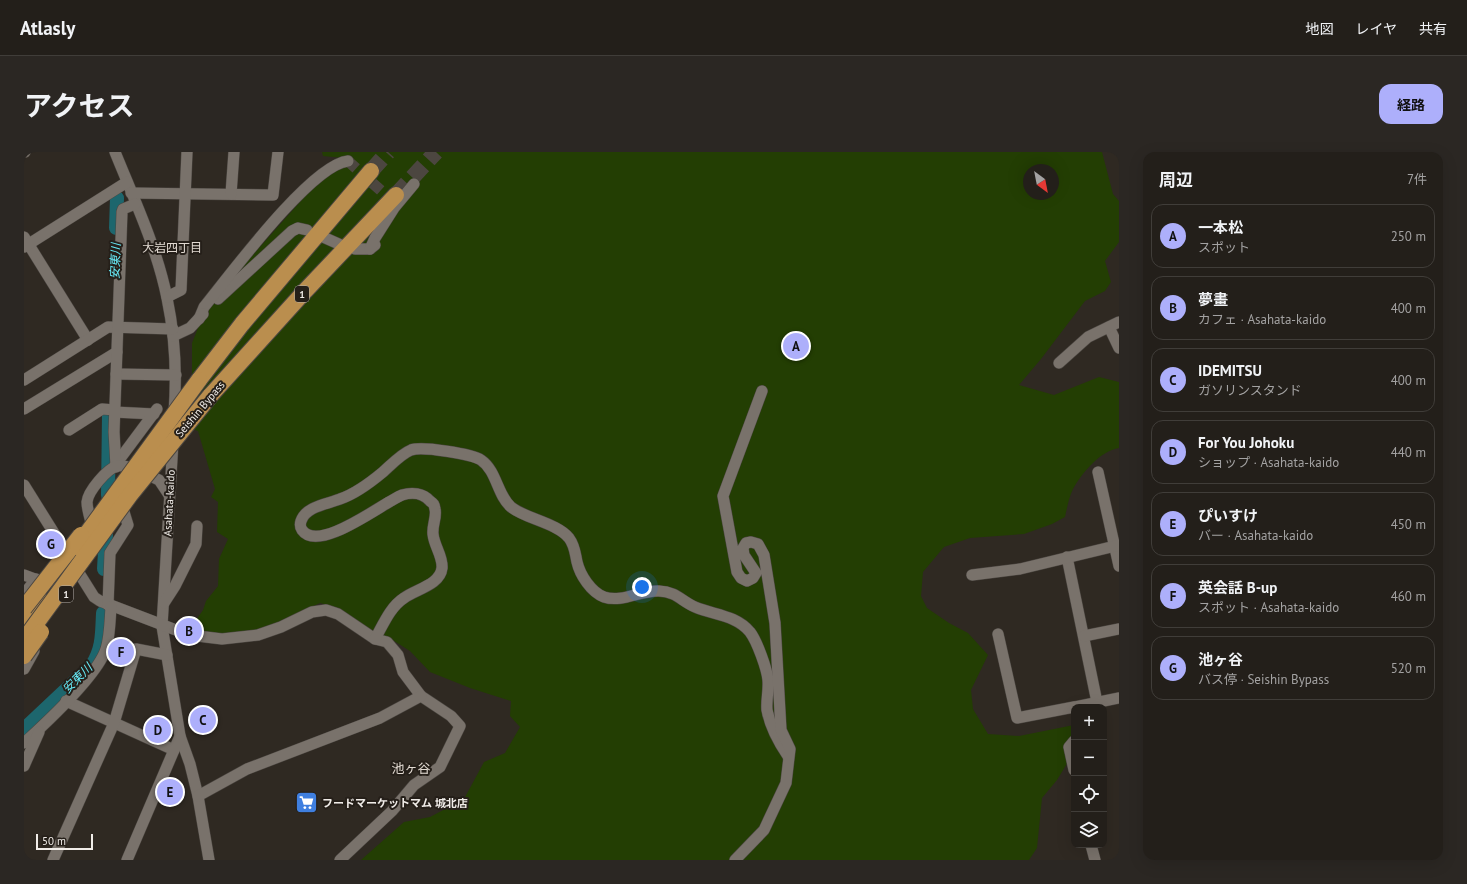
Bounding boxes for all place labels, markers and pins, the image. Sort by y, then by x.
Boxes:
pin: A [783,331,809,361]
pin: G [38,529,64,559]
pin: B [176,616,202,646]
pin: F [108,637,134,667]
pin: C [190,705,216,735]
pin: D [145,715,171,745]
pin: E [157,777,183,807]
supermarket icon: フードマーケットマム 城北店 [293,790,319,816]
place label: フードマーケットマム 城北店 [322,796,468,810]

